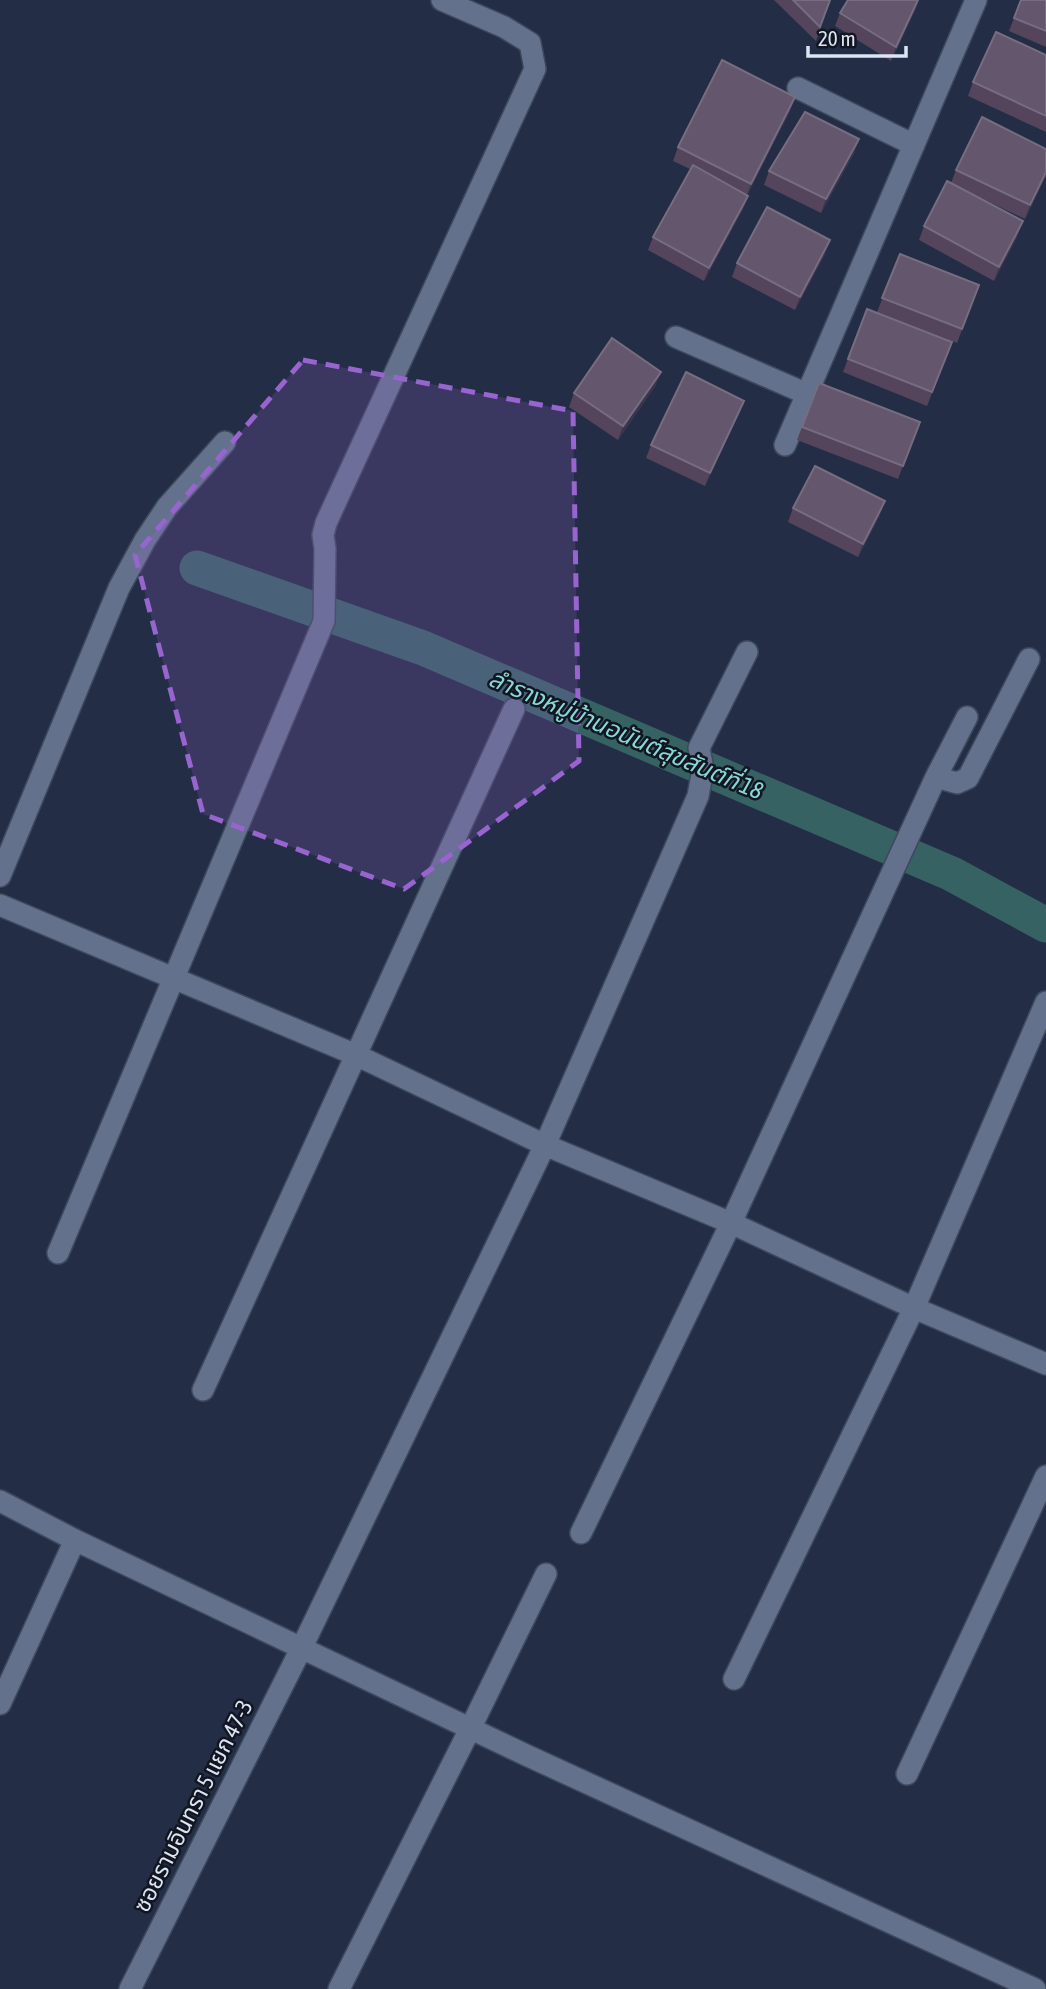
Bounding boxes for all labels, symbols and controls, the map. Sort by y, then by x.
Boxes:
scale bar [808,14,906,58]
text: 20 m [818,26,856,50]
water label: ลำรางหมู่บ้านอนันต์สุขสันต์ที่ 18 [484,662,768,806]
street label: ซอยรามอินทรา 5 แยก 47-3 [128,1696,258,1916]

